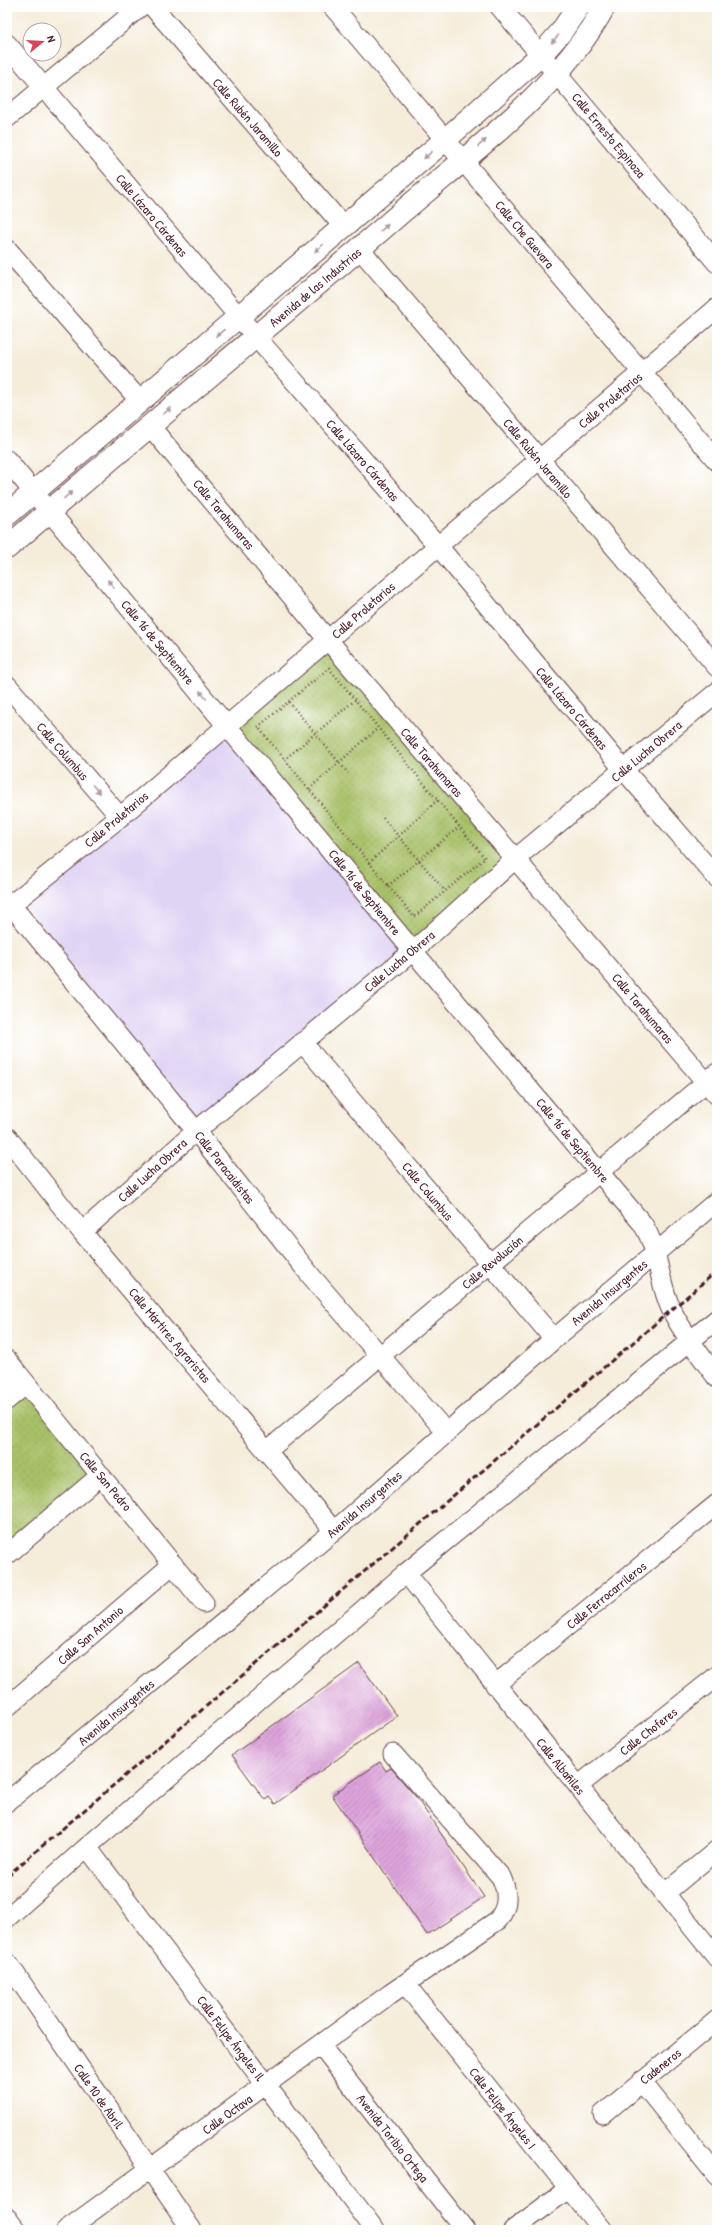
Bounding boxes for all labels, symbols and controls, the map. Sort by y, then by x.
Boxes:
north arrow [22,22,62,62]
one-way arrow [551,33,560,44]
text: N [44,34,59,44]
street label: Calle Rubén Jaramillo [209,74,287,160]
street label: Calle Ernesto Espinoza [568,88,650,182]
one-way arrow [477,138,488,147]
one-way arrow [423,150,434,159]
street label: Calle Lázaro Cárdenas [112,170,192,260]
street label: Calle Che Guevara [491,196,559,272]
one-way arrow [379,223,389,232]
street label: Avenida de las Industrias [265,243,365,331]
one-way arrow [314,244,324,253]
one-way arrow [215,328,225,337]
street label: Calle Proletarios [574,368,646,432]
one-way arrow [162,407,173,416]
street label: Calle Rubén Jaramillo [499,414,577,502]
street label: Calle Lázaro Cárdenas [322,415,404,505]
street label: Calle Tarahumaras [189,475,259,553]
one-way arrow [63,491,74,500]
street label: Calle Proletarios [327,577,399,643]
one-way arrow [106,579,115,590]
street label: Calle 16 de Septiembre [117,596,199,688]
street label: Calle Lázaro Cárdenas [532,663,612,753]
one-way arrow [198,690,207,701]
street label: Calle Lucha Obrera [607,716,685,786]
street label: Calle Columbus [33,718,93,784]
street label: Calle Tarahumaras [397,723,467,801]
one-way arrow [92,784,101,794]
street label: Calle Proletarios [80,787,152,851]
street label: Calle 16 de Septiembre [325,845,405,939]
street label: Calle Lucha Obrera [360,926,438,996]
street label: Calle Tarahumaras [608,969,678,1047]
street label: Calle 16 de Septiembre [532,1094,614,1186]
street label: Calle Paracaidistas [191,1127,259,1207]
street label: Calle Lucha Obrera [113,1134,191,1206]
street label: Calle Columbus [398,1158,458,1224]
street label: Calle Revolución [457,1231,527,1293]
street label: Avenida Insurgentes [567,1255,651,1329]
street label: Calle Mártires Agraristas [125,1284,215,1386]
street label: Calle San Pedro [76,1447,136,1515]
street label: Avenida Insurgentes [323,1466,405,1542]
street label: Calle Ferrocarrileros [562,1557,650,1633]
street label: Calle San Antonio [53,1601,127,1669]
street label: Avenida Insurgentes [74,1675,158,1749]
street label: Calle Choferes [615,1703,681,1759]
street label: Calle Albañiles [532,1734,590,1798]
street label: Calle Felipe Ángeles Il [193,1992,269,2085]
street label: Cadeneros [635,2044,685,2088]
street label: Calle 10 de Abril [70,2060,128,2133]
street label: Calle Felipe Ángeles I [465,2063,541,2153]
street label: Calle Octava [198,2090,256,2138]
street label: Avenida Toribio Ortega [353,2090,433,2186]

